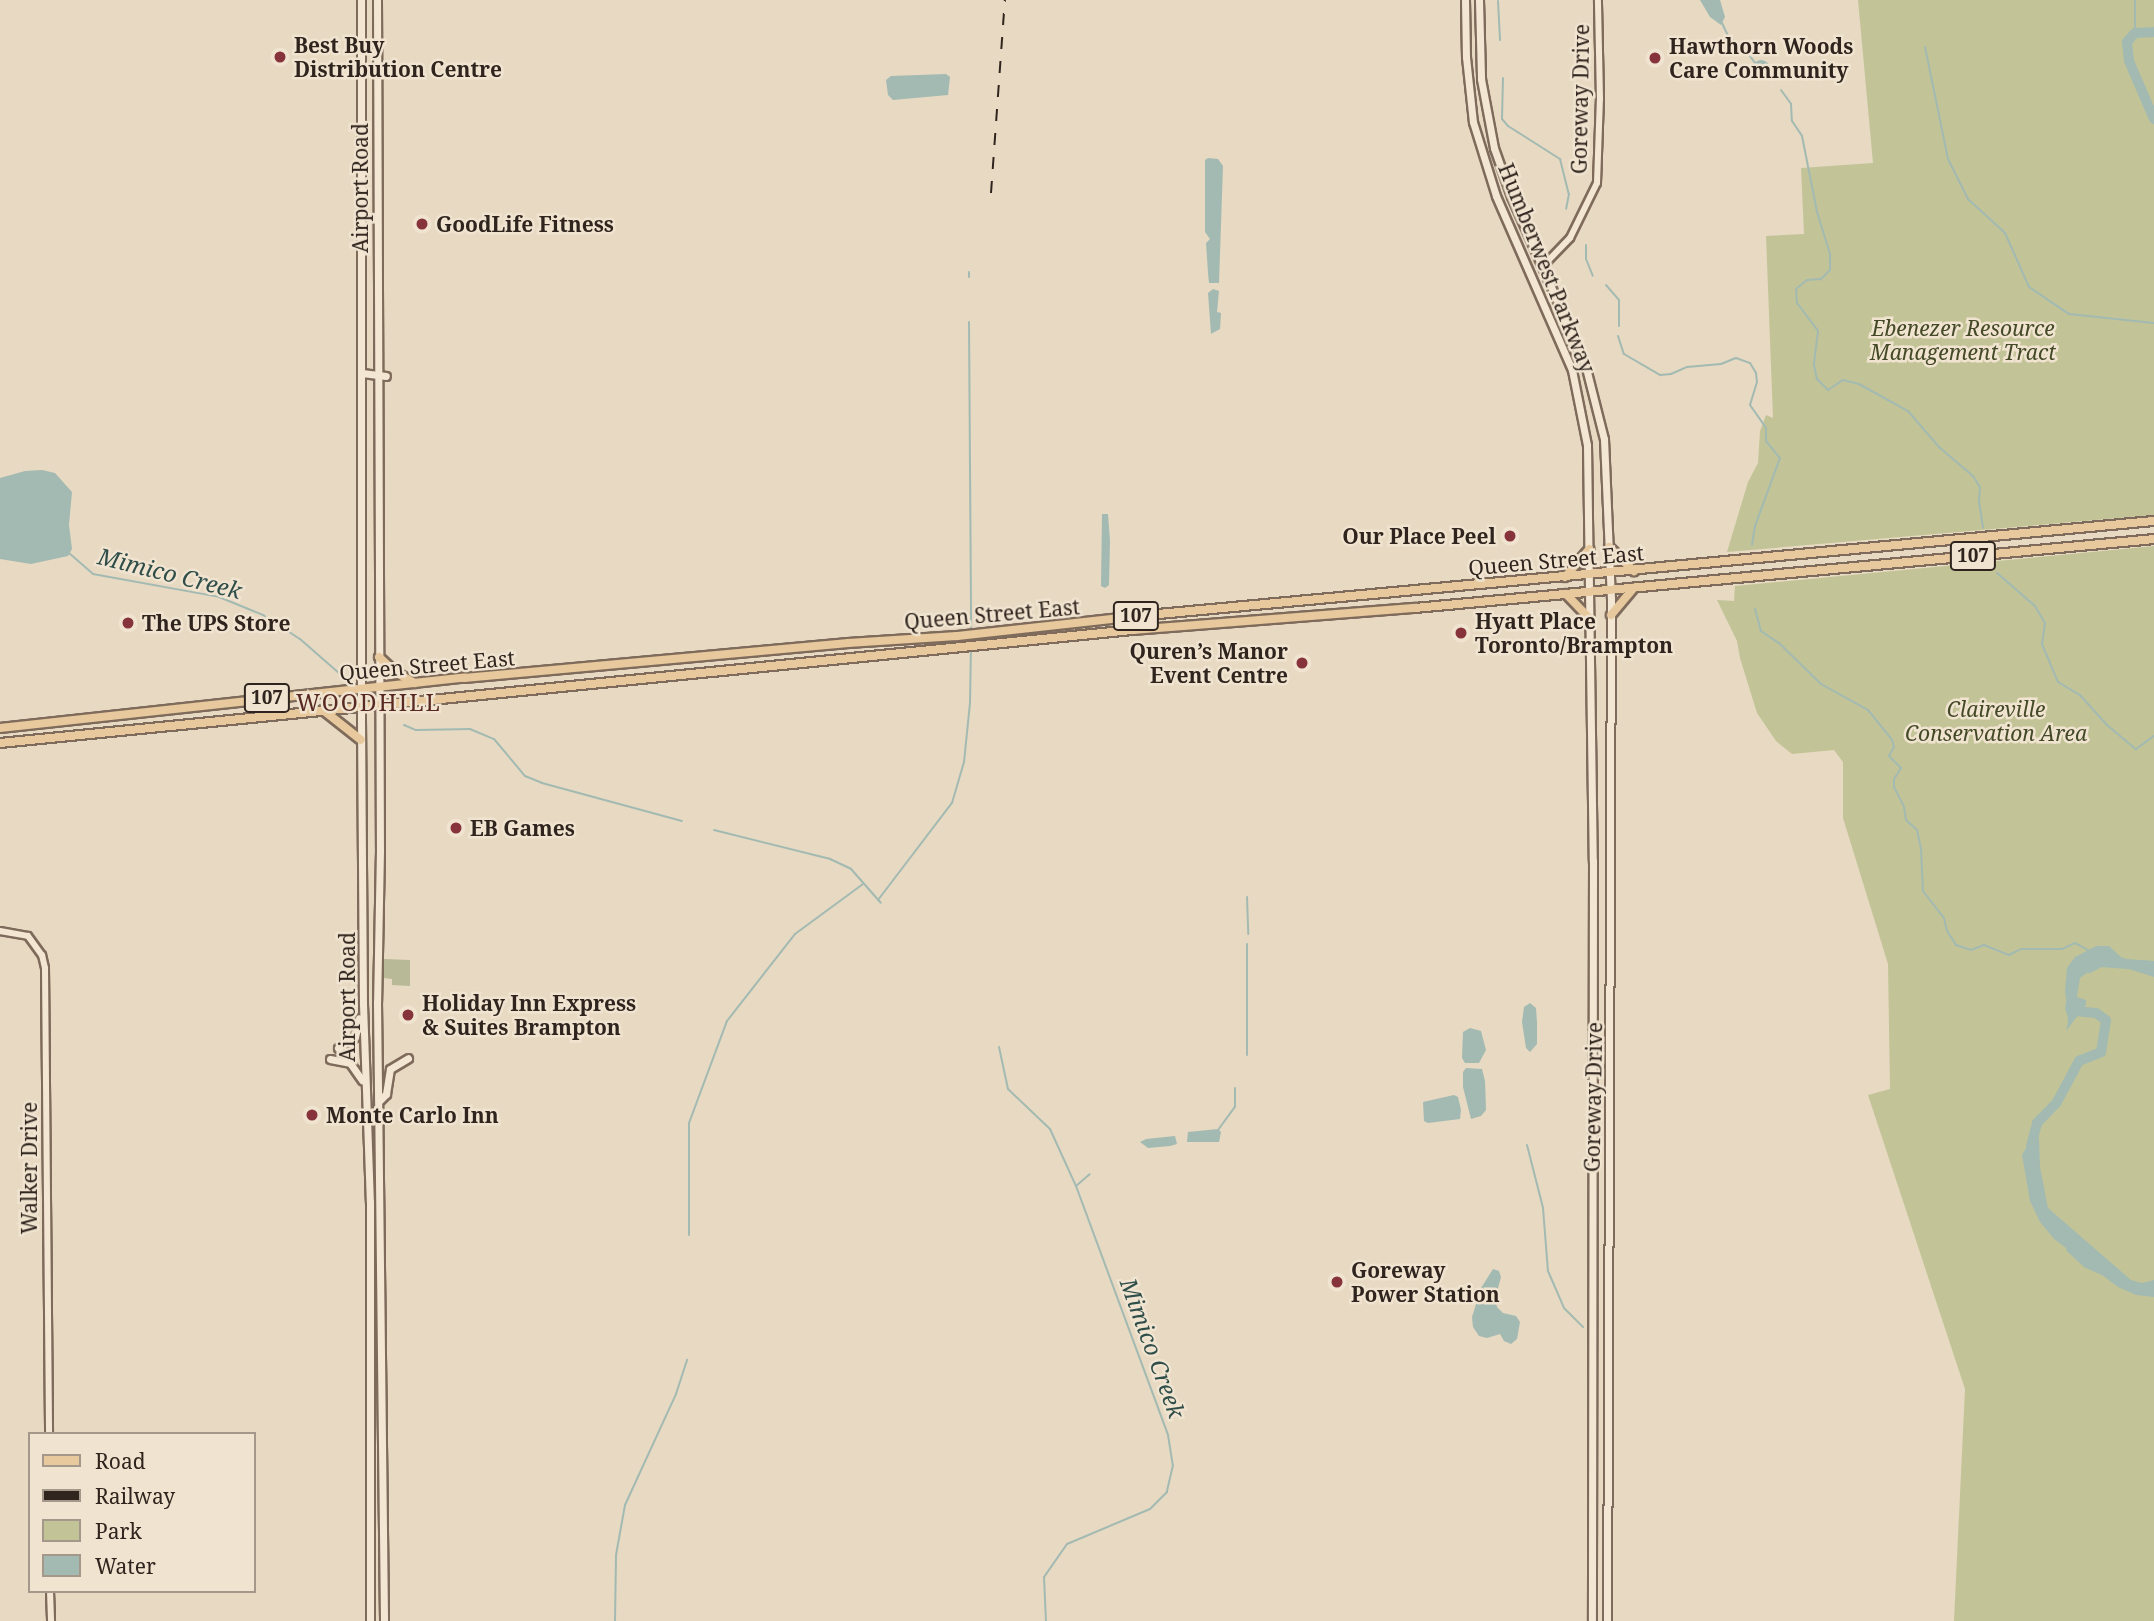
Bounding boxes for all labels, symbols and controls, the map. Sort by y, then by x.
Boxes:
street label: Goreway Drive [1566,24,1594,174]
place label: Best Buy Distribution Centre [294,32,502,82]
place label: Hawthorn Woods Care Community [1669,33,1853,83]
marker: Best Buy Distribution Centre [272,49,288,65]
marker: Hawthorn Woods Care Community [1647,50,1663,66]
street label: Airport Road [347,123,373,253]
street label: Humberwest Parkway [1493,160,1601,376]
place label: GoodLife Fitness [436,211,614,237]
marker: GoodLife Fitness [414,216,430,232]
park label: Ebenezer Resource Management Tract [1870,315,2056,365]
place label: Our Place Peel [1342,523,1496,549]
marker: Our Place Peel [1502,528,1518,544]
street label: Queen Street East [1467,540,1645,580]
road number: 107 [1948,540,1997,572]
water label: Mimico Creek [95,542,245,604]
street label: Queen Street East [903,594,1081,634]
road number: 107 [1112,600,1160,632]
place label: Hyatt Place Toronto/Brampton [1475,608,1673,658]
place label: The UPS Store [142,610,290,636]
marker: The UPS Store [120,615,136,631]
marker: Hyatt Place Toronto/Brampton [1453,625,1469,641]
place label: Quren’s Manor Event Centre [1130,638,1288,688]
street label: Queen Street East [338,645,516,685]
marker: Quren’s Manor Event Centre [1294,655,1310,671]
road number: 107 [243,682,292,713]
district label: WOODHILL [297,688,441,716]
park label: Claireville Conservation Area [1905,696,2087,746]
place label: EB Games [470,815,575,841]
marker: EB Games [448,820,464,836]
street label: Airport Road [334,932,360,1062]
place label: Holiday Inn Express & Suites Brampton [422,990,636,1040]
marker: Holiday Inn Express & Suites Brampton [400,1007,416,1023]
street label: Goreway Drive [1579,1022,1607,1172]
street label: Walker Drive [16,1102,42,1234]
place label: Monte Carlo Inn [326,1102,499,1128]
marker: Monte Carlo Inn [304,1107,320,1123]
place label: Goreway Power Station [1351,1257,1500,1307]
water label: Mimico Creek [1115,1274,1191,1422]
marker: Goreway Power Station [1329,1274,1345,1290]
legend [28,1432,256,1593]
text: Road [95,1447,146,1475]
text: Railway [95,1482,175,1510]
text: Park [95,1517,142,1545]
text: Water [95,1552,156,1580]

